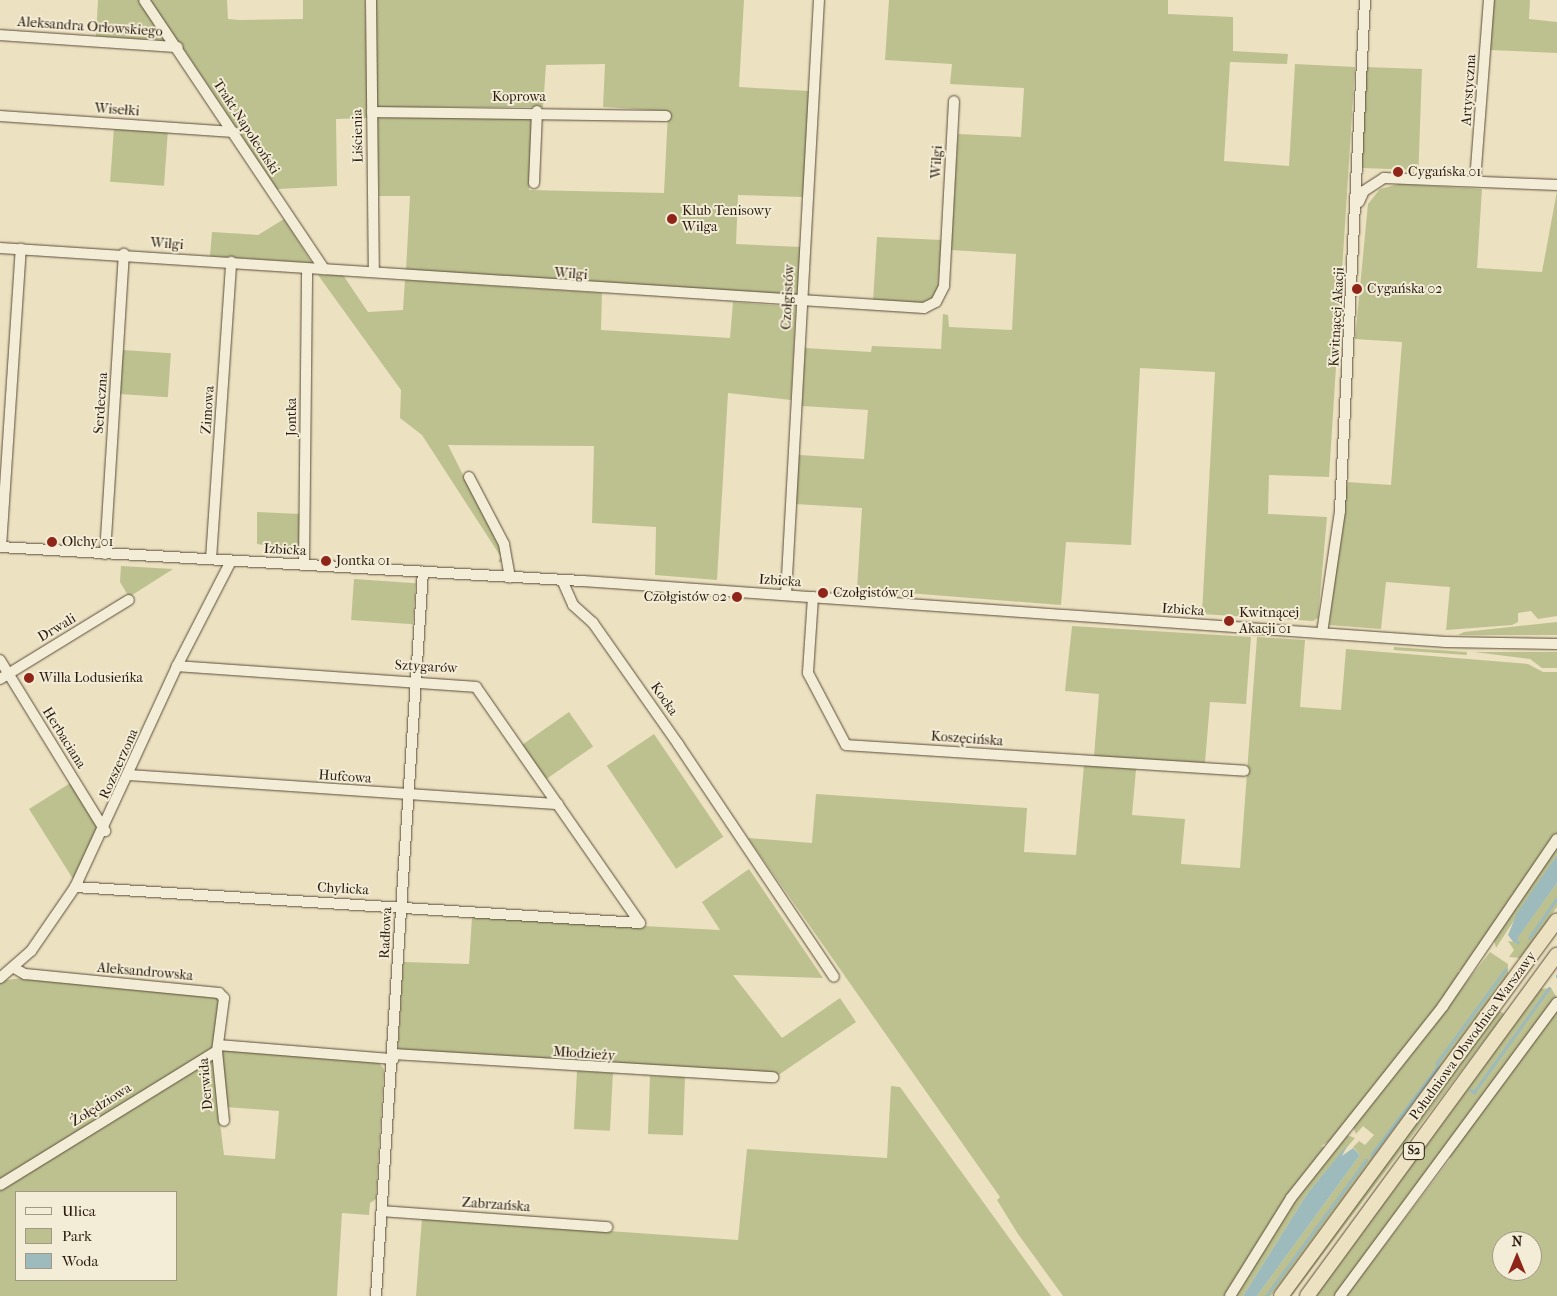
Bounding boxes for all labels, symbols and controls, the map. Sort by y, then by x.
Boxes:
street label: Aleksandra Orłowskiego [17,14,163,40]
street label: Artystyczna [1458,54,1480,126]
street label: Trakt Napoleoński [209,76,283,178]
street label: Koprowa [492,89,546,105]
street label: Wisełki [94,100,140,120]
street label: Liścienia [349,109,367,163]
street label: Wilgi [928,145,946,179]
place label: Cygańska 01 [1408,164,1481,180]
marker: Cygańska 01 [1392,166,1404,178]
place label: Klub Tenisowy Wilga [682,203,771,236]
marker: Klub Tenisowy Wilga [666,213,678,225]
street label: Wilgi [150,234,184,254]
street label: Wilgi [554,264,588,284]
street label: Czołgistów [778,264,798,330]
street label: Kwitnącej Akacji [1326,267,1348,367]
place label: Cygańska 02 [1367,281,1442,297]
marker: Cygańska 02 [1351,283,1363,295]
street label: Serdeczna [90,372,112,434]
street label: Zimowa [198,385,218,435]
street label: Jontka [284,398,300,436]
place label: Olchy 01 [62,534,113,550]
marker: Olchy 01 [46,536,58,548]
street label: Izbicka [263,540,307,560]
place label: Jontka 01 [336,553,390,569]
marker: Jontka 01 [320,555,332,567]
street label: Izbicka [758,571,802,591]
place label: Czołgistów 01 [833,585,914,601]
marker: Czołgistów 01 [817,587,829,599]
place label: Czołgistów 02 [644,589,727,605]
marker: Czołgistów 02 [731,591,743,603]
street label: Izbicka [1161,600,1205,620]
place label: Kwitnącej Akacji 01 [1239,605,1299,638]
street label: Drwali [35,610,79,646]
marker: Kwitnącej Akacji 01 [1223,615,1235,627]
street label: Sztygarów [394,657,458,677]
place label: Willa Lodusieńka [39,670,143,686]
marker: Willa Lodusieńka [23,672,35,684]
street label: Kocka [647,679,681,719]
street label: Herbaciana [39,704,89,772]
street label: Rozszerzona [96,726,142,802]
street label: Koszęcińska [930,728,1004,750]
street label: Hufcowa [318,767,372,787]
street label: Chylicka [317,879,369,899]
street label: Radłowa [376,907,396,959]
street label: Południowa Obwodnica Warszawy [1406,948,1540,1124]
street label: Aleksandrowska [96,959,194,985]
street label: Młodzieży [552,1043,616,1065]
street label: Derwida [195,1057,217,1111]
street label: Żołędziowa [67,1080,135,1130]
road number: S2 [1403,1142,1425,1160]
legend [15,1191,178,1281]
street label: Zabrzańska [461,1194,531,1216]
text: Ulica [62,1202,96,1220]
text: Park [62,1227,92,1245]
north arrow [1492,1231,1542,1281]
text: N [1512,1233,1522,1250]
text: Woda [62,1252,98,1270]

